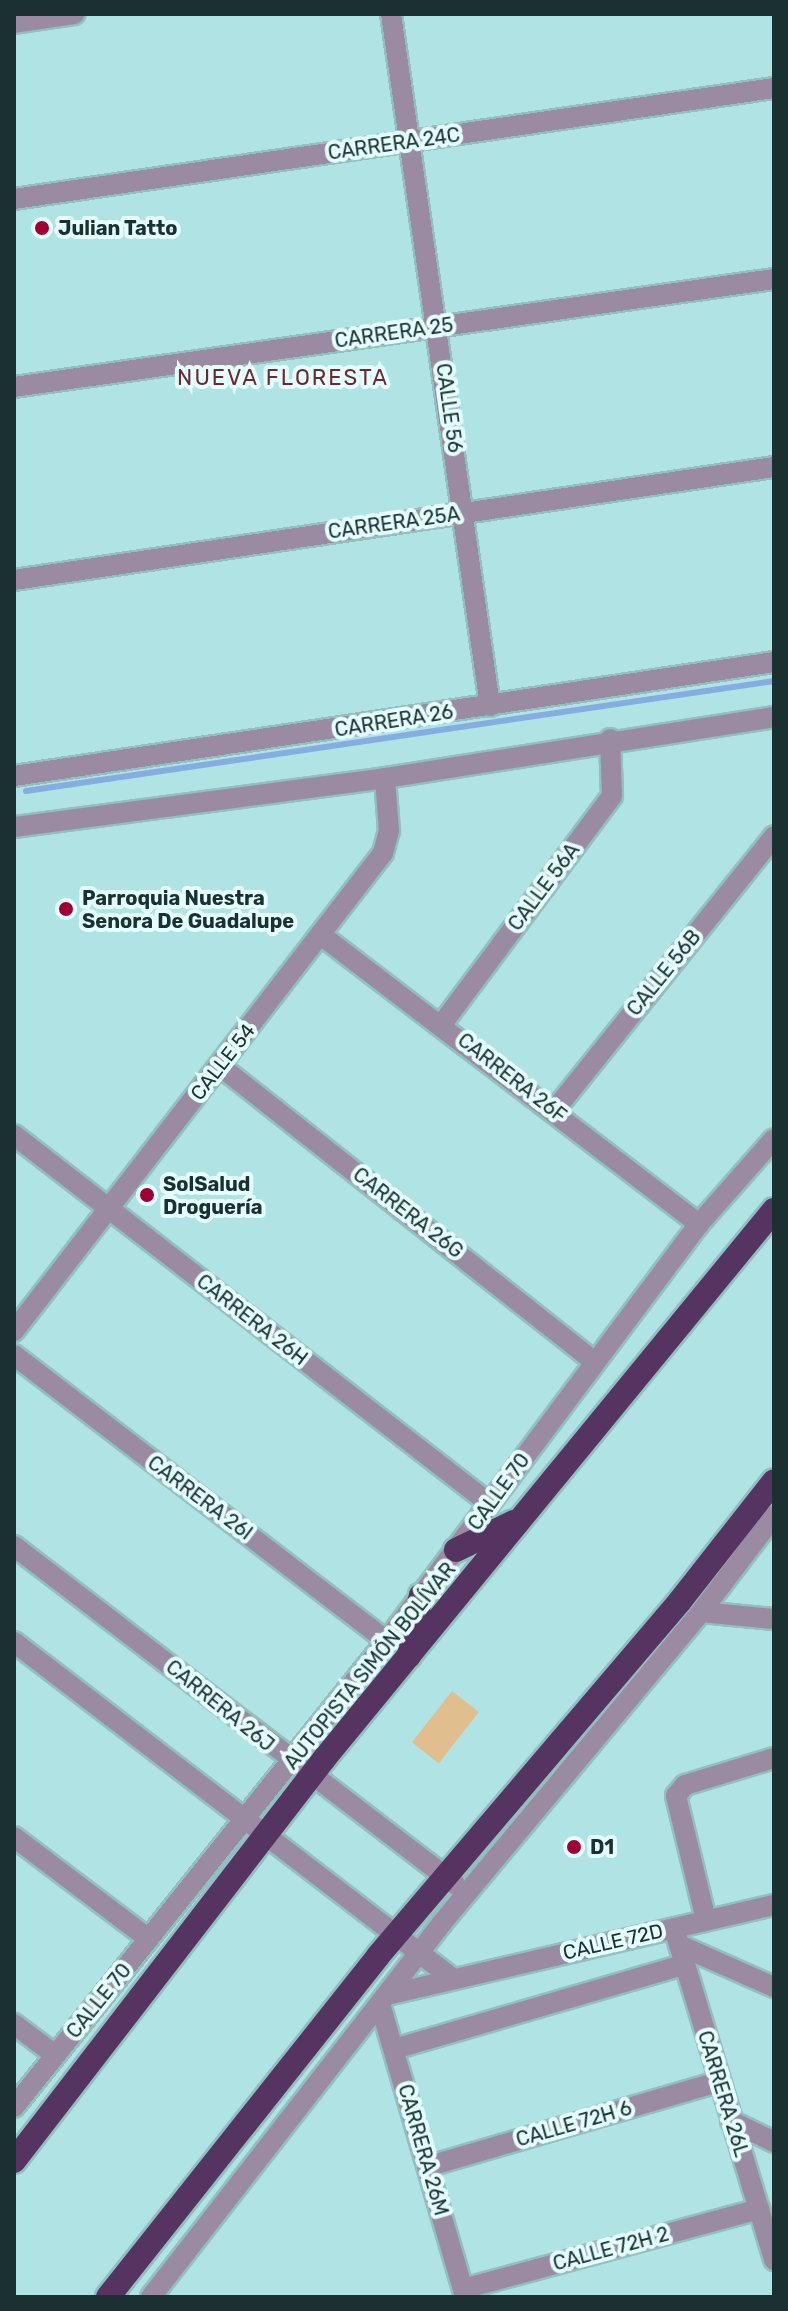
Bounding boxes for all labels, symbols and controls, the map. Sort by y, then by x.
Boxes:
street label: CARRERA 24C [326,123,462,165]
place label: Julian Tatto [58,216,178,240]
marker: Julian Tatto [33,219,51,237]
street label: CARRERA 25 [333,313,455,353]
street label: CALLE 56 [431,362,467,454]
district label: NUEVA FLORESTA [177,365,389,391]
street label: CARRERA 25A [326,502,462,544]
street label: CARRERA 26 [333,700,455,742]
street label: CALLE 56A [503,838,585,936]
place label: Parroquia Nuestra Senora De Guadalupe [82,886,294,933]
marker: Parroquia Nuestra Senora De Guadalupe [57,900,75,918]
street label: CALLE 56B [622,925,706,1021]
street label: CALLE 54 [186,1019,260,1105]
street label: CARRERA 26F [453,1028,571,1128]
street label: CARRERA 26G [348,1162,468,1264]
place label: SolSalud Droguería [163,1172,263,1219]
marker: SolSalud Droguería [138,1186,156,1204]
street label: CARRERA 26H [192,1269,312,1371]
street label: CALLE 70 [463,1449,535,1535]
street label: CARRERA 26I [143,1451,257,1545]
street label: AUTOPISTA SIMÓN BOLÍVAR [279,1558,461,1774]
street label: CARRERA 26J [161,1655,279,1757]
place label: D1 [590,1835,614,1859]
marker: D1 [565,1838,583,1856]
street label: CALLE 72D [561,1919,665,1965]
street label: CALLE 70 [62,1959,136,2043]
street label: CARRERA 26L [692,2028,754,2160]
street label: CARRERA 26M [393,2081,453,2219]
street label: CALLE 72H 6 [513,2096,635,2152]
street label: CALLE 72H 2 [550,2222,672,2276]

